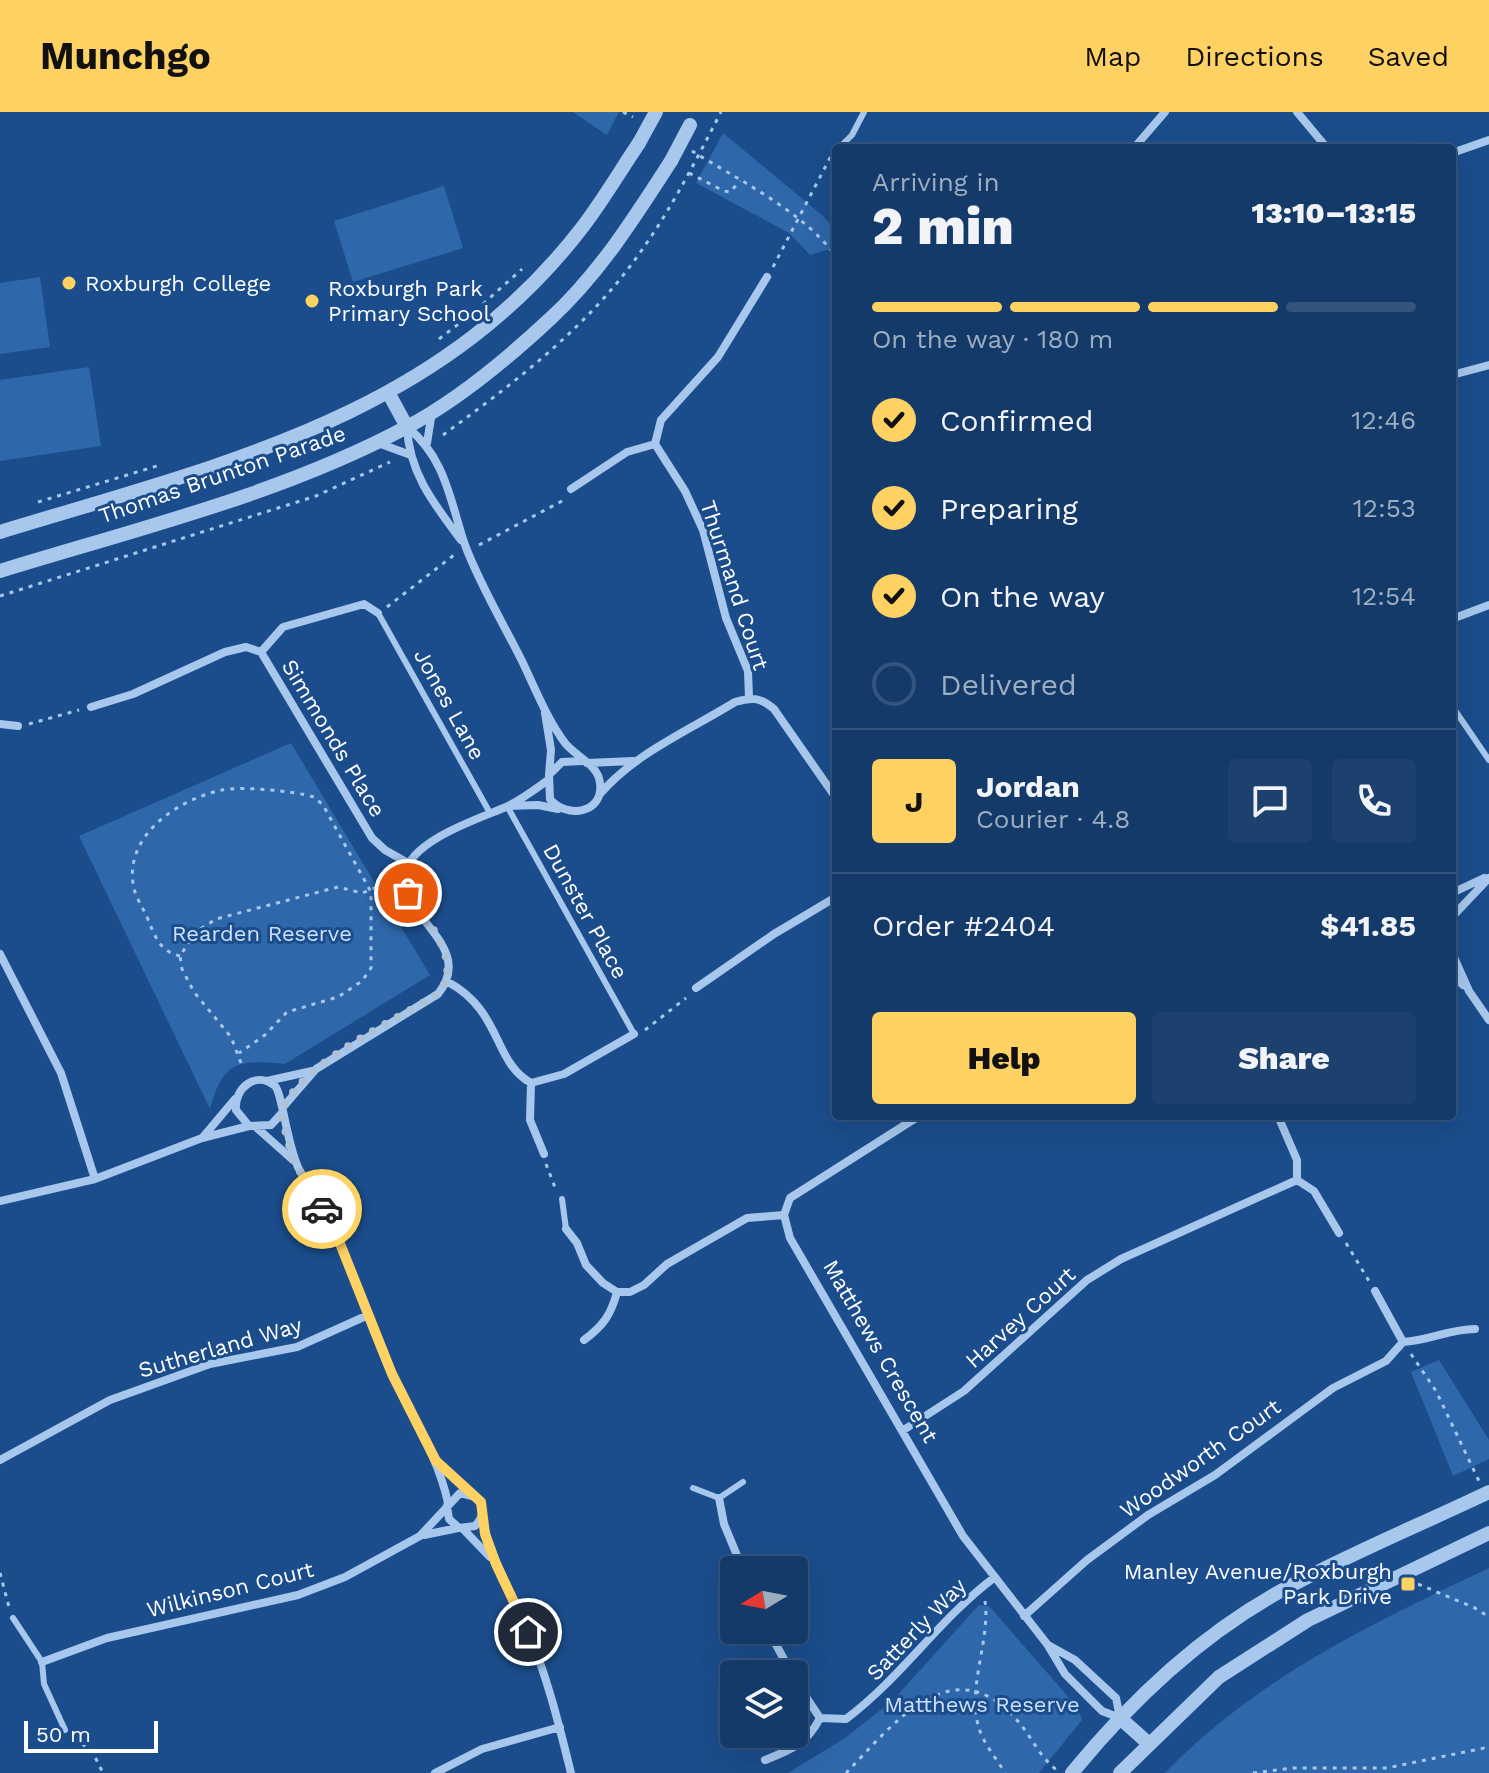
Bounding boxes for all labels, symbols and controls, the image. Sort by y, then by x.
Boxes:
text: Munchgo [40,34,211,78]
text: Map [1084,40,1141,73]
text: Directions [1185,40,1324,73]
text: Saved [1368,40,1449,73]
text: Arriving in [872,167,1000,197]
text: 13:10–13:15 [1252,195,1416,230]
text: 2 min [872,196,1014,257]
place label: Roxburgh College [85,271,271,296]
marker: Roxburgh College [60,274,78,292]
place label: Roxburgh Park Primary School [328,276,490,326]
marker: Roxburgh Park Primary School [303,292,321,310]
text: On the way · 180 m [872,324,1113,354]
icon: check [872,398,916,442]
text: Confirmed [940,403,1094,438]
text: 12:46 [1351,405,1416,435]
street label: Thomas Brunton Parade [95,420,349,529]
icon: check [872,486,916,530]
text: Preparing [940,491,1078,526]
text: 12:53 [1353,493,1416,523]
street label: Thurmand Court [695,497,774,673]
icon: check [872,574,916,618]
text: On the way [940,579,1105,614]
text: 12:54 [1352,581,1416,611]
street label: Jones Lane [409,644,490,764]
street label: Simmonds Place [277,655,390,821]
text: Delivered [940,667,1077,702]
button: chat [1228,759,1312,843]
button: phone [1332,759,1416,843]
text: Jordan [976,769,1080,804]
text: J [905,784,923,819]
text: Courier · 4.8 [976,804,1130,834]
street label: Dunster Place [538,840,633,983]
pin [374,859,442,927]
icon: bag [386,871,430,915]
text: Order #2404 [872,908,1055,943]
text: $41.85 [1320,908,1416,943]
park label: Rearden Reserve [172,921,352,946]
button: Help [872,1012,1136,1104]
button: Share [1152,1012,1416,1104]
courier [282,1169,362,1249]
icon: car [300,1187,344,1231]
street label: Matthews Crescent [818,1255,943,1447]
street label: Harvey Court [960,1262,1080,1373]
street label: Sutherland Way [135,1312,305,1383]
street label: Woodworth Court [1115,1394,1285,1523]
north arrow [720,1556,808,1644]
map controls [720,1556,808,1748]
street label: Wilkinson Court [144,1557,316,1622]
place label: Manley Avenue/Roxburgh Park Drive [1124,1559,1392,1609]
street label: Satterly Way [862,1573,972,1686]
marker: Manley Avenue/Roxburgh Park Drive [1399,1575,1417,1593]
pin [494,1598,562,1666]
icon: home [506,1610,550,1654]
button: layers [720,1660,808,1748]
park label: Matthews Reserve [884,1692,1080,1717]
scale bar [24,1717,158,1753]
text: 50 m [36,1722,91,1747]

